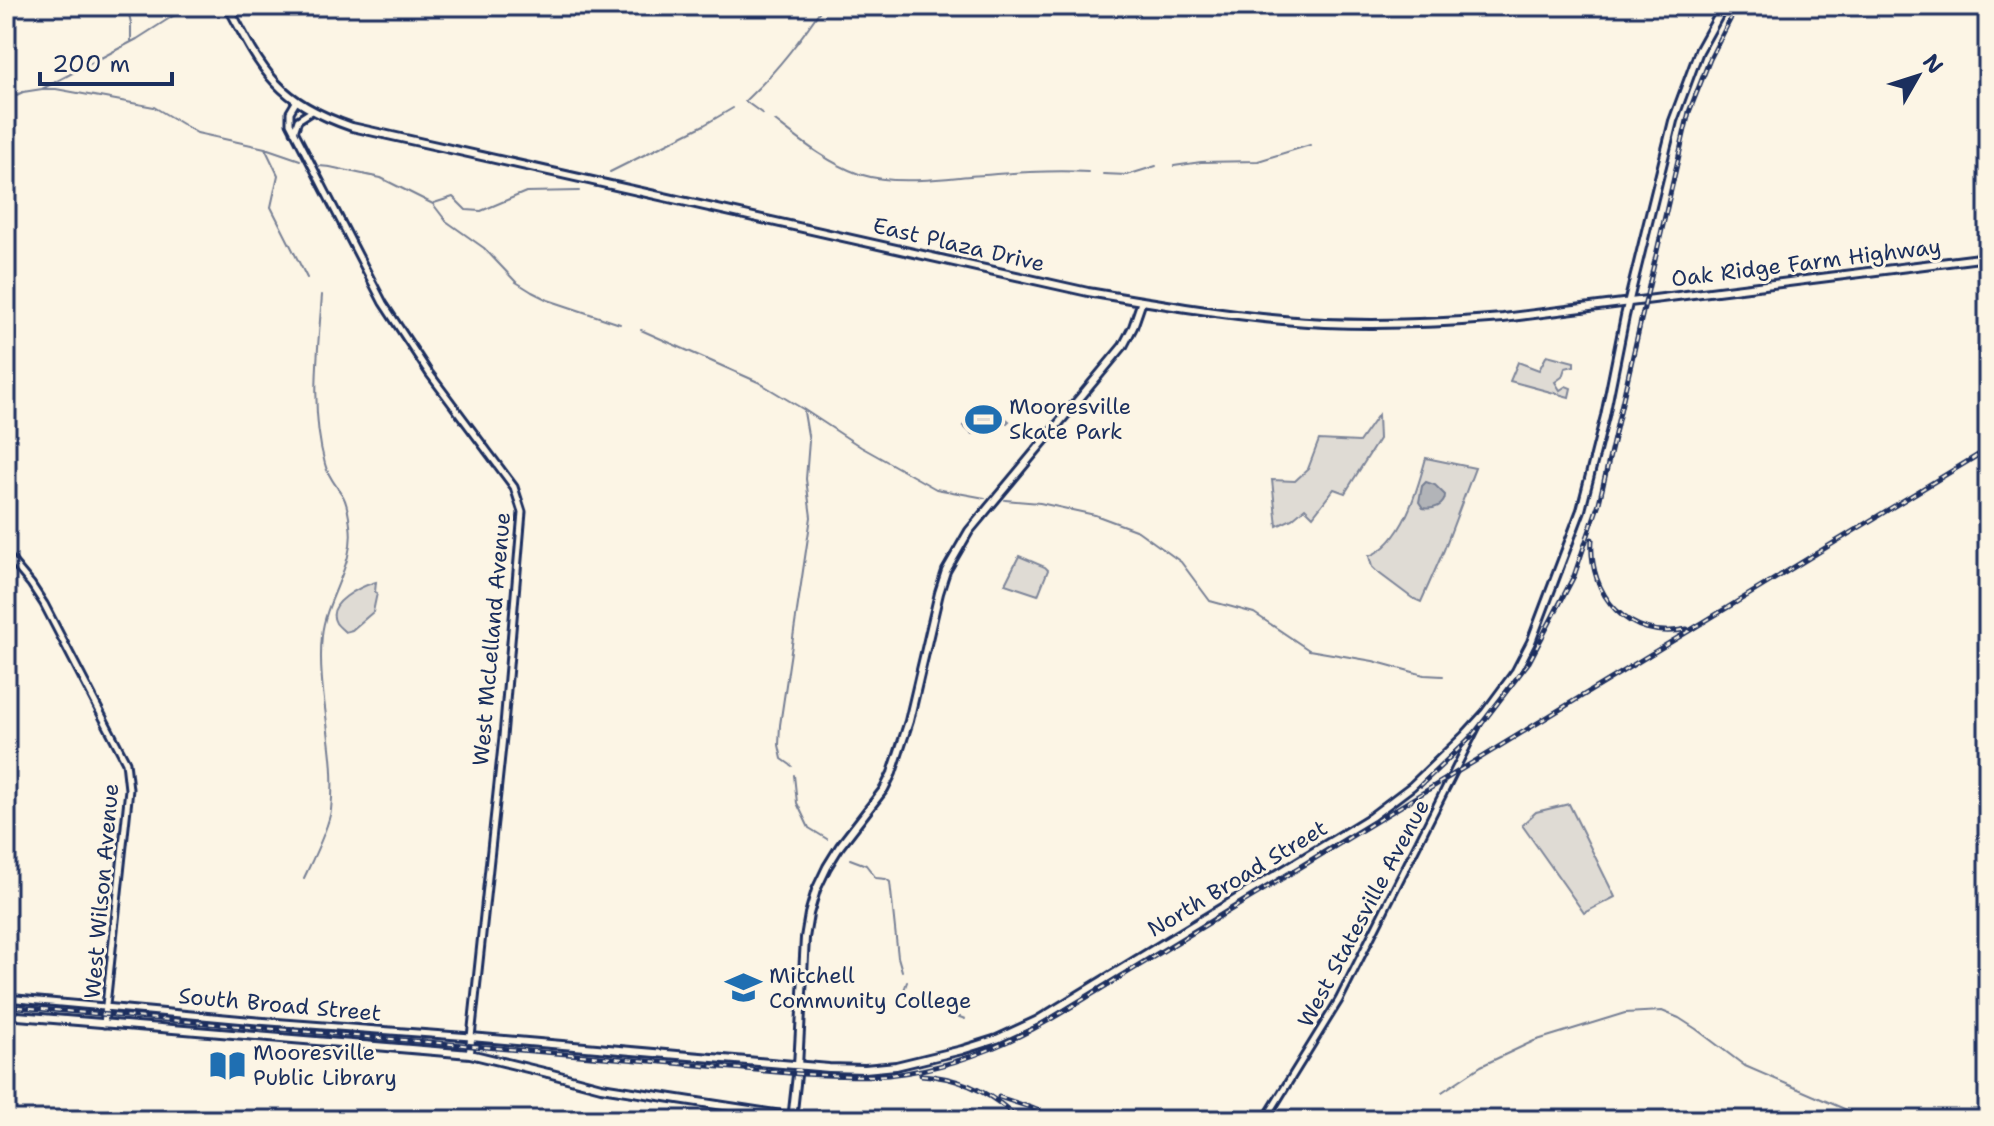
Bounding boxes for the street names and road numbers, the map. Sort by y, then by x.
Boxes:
street label: East Plaza Drive [870,211,1048,278]
street label: Oak Ridge Farm Highway [1670,232,1943,293]
street label: West McLelland Avenue [466,511,517,767]
street label: West Wilson Avenue [78,782,125,1000]
street label: West Statesville Avenue [1291,794,1436,1032]
street label: North Broad Street [1142,813,1333,944]
street label: South Broad Street [177,981,383,1028]

